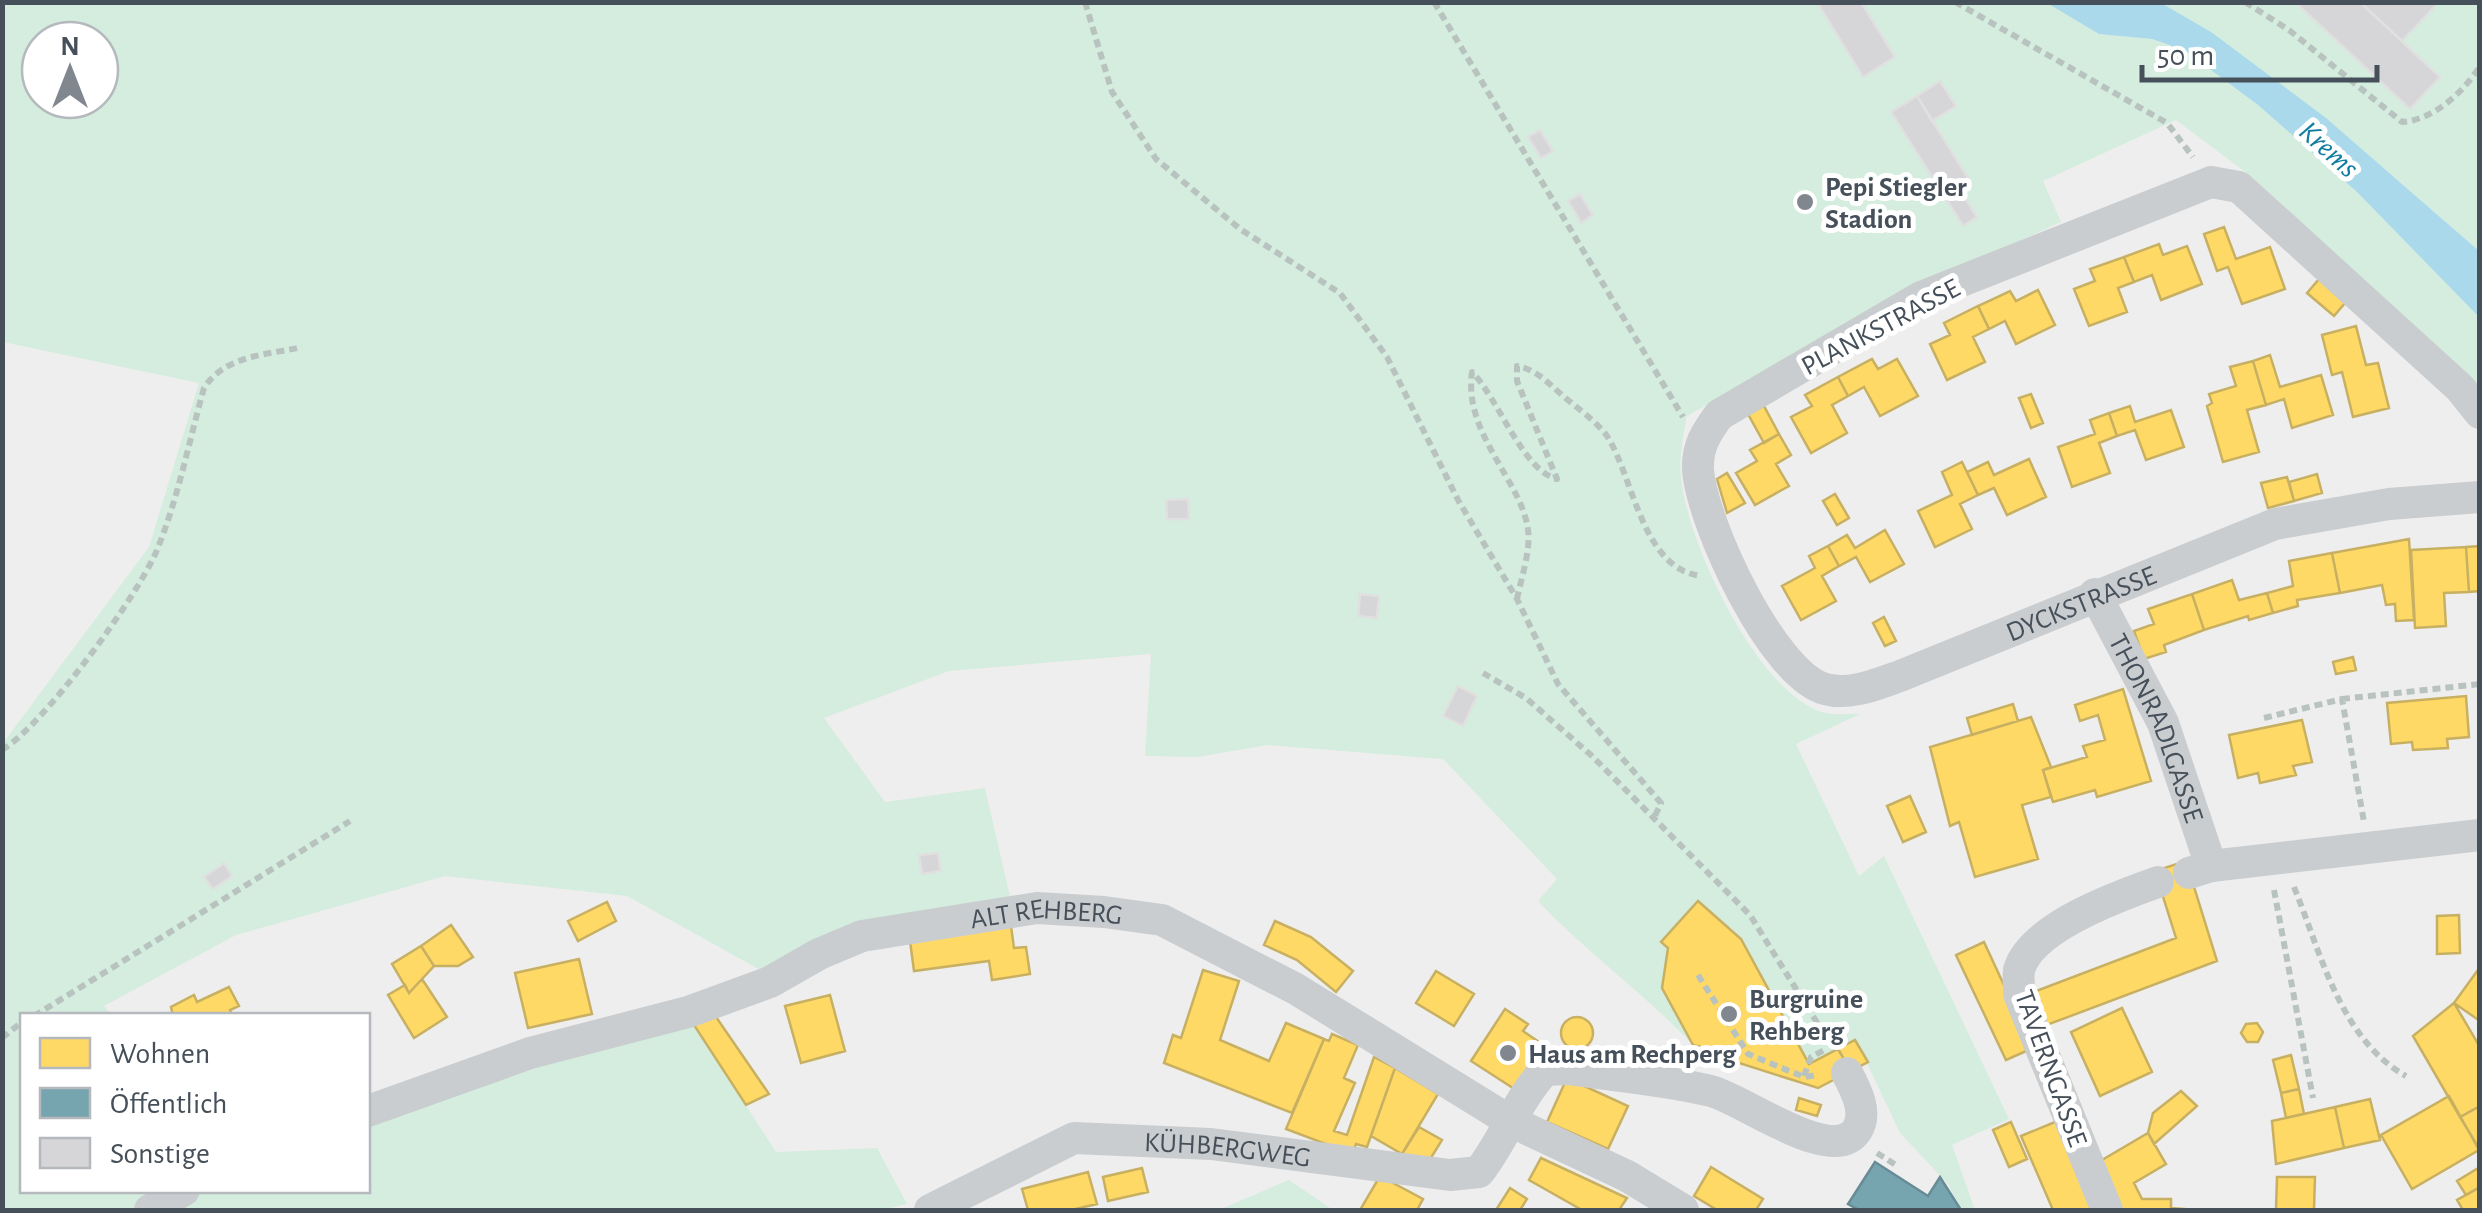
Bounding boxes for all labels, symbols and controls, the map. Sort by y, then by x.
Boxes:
north arrow [20,20,120,120]
scale bar [2142,20,2377,82]
text: N [60,33,80,61]
text: 50 m [2157,41,2214,71]
water label: Krems [2293,116,2364,184]
place label: Pepi Stiegler Stadion [1825,174,1967,234]
marker: Pepi Stiegler Stadion [1794,191,1816,213]
street label: PLANKSTRASSE [1797,274,1965,381]
street label: DYCKSTRASSE [2002,562,2160,648]
street label: THONRADLGASSE [2103,630,2207,826]
street label: ALT REHBERG [968,895,1124,934]
place label: Burgruine Rehberg [1749,986,1863,1046]
street label: TAVERNGASSE [2009,987,2091,1151]
marker: Burgruine Rehberg [1718,1003,1740,1025]
legend [20,1013,370,1193]
text: Wohnen [110,1039,210,1069]
place label: Haus am Rechperg [1528,1041,1737,1069]
marker: Haus am Rechperg [1497,1042,1519,1064]
text: Öffentlich [110,1088,227,1119]
street label: KÜHBERGWEG [1143,1128,1312,1173]
text: Sonstige [110,1139,210,1169]

